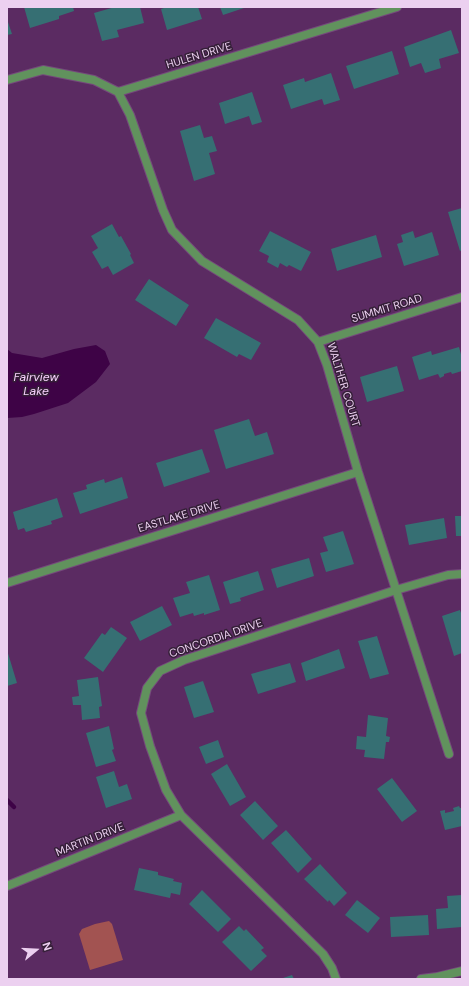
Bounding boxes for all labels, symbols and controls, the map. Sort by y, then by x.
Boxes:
street label: HULEN DRIVE [165,40,233,72]
street label: SUMMIT ROAD [350,292,424,326]
street label: WALTHER COURT [324,341,362,429]
water label: Fairview Lake [13,371,59,399]
street label: EASTLAKE DRIVE [137,498,221,536]
street label: CONCORDIA DRIVE [168,617,264,661]
street label: MARTIN DRIVE [54,820,126,860]
north arrow [16,930,56,970]
text: N [40,940,55,952]

